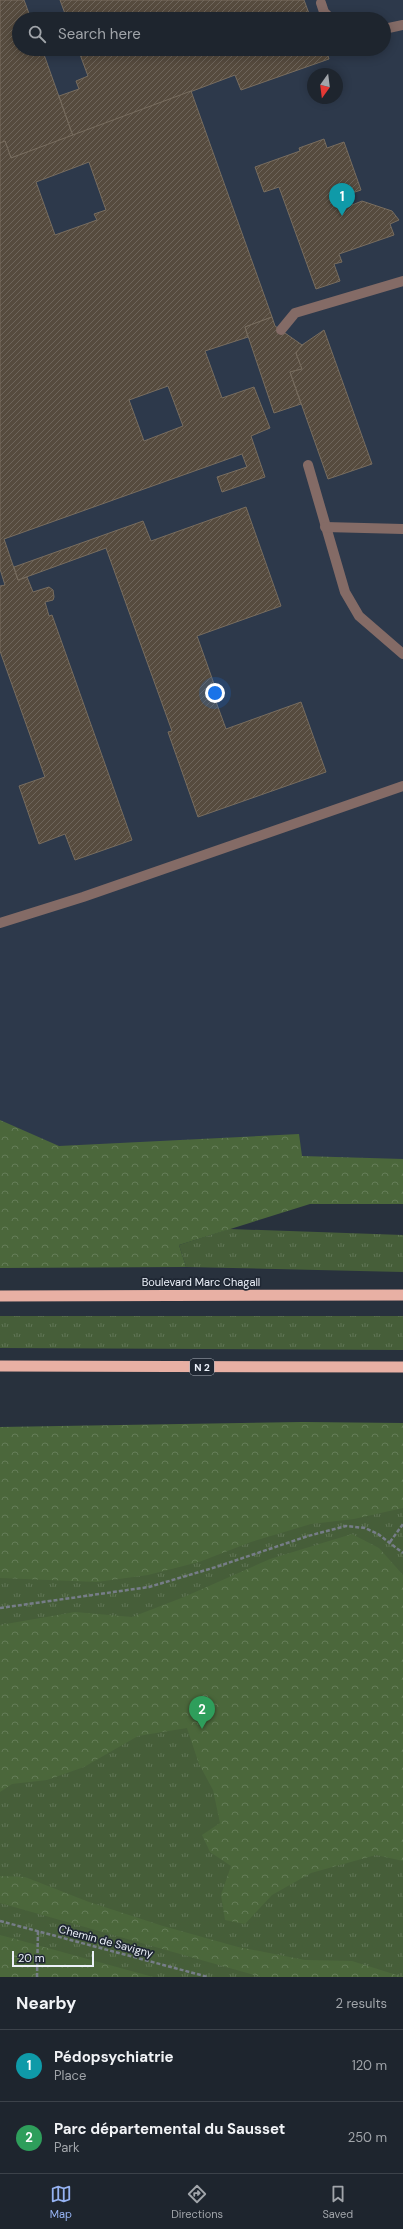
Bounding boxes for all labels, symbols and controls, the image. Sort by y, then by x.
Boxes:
search box [12,12,391,56]
icon: search [26,23,48,45]
text: Search here [58,24,141,44]
north arrow [307,68,343,104]
pin: 1 [329,183,355,216]
your location [205,683,225,703]
street label: Boulevard Marc Chagall [142,1275,260,1289]
road number: N 2 [190,1359,214,1375]
pin: 2 [189,1696,215,1729]
street label: Chemin de Savigny [57,1922,155,1960]
scale bar [12,1949,94,1968]
text: 20 m [18,1951,44,1965]
text: Nearby [16,1992,76,2014]
text: 2 results [336,1995,387,2012]
text: Pédopsychiatrie [54,2047,174,2067]
text: 1 [27,2057,31,2074]
text: 120 m [352,2057,387,2074]
text: Place [54,2067,86,2084]
text: Parc départemental du Sausset [54,2119,285,2139]
text: 2 [25,2129,33,2146]
text: 250 m [348,2129,387,2146]
text: Park [54,2139,80,2156]
tab: Map [50,2183,72,2221]
tab: Directions [171,2183,223,2221]
tab: Saved [322,2183,353,2221]

